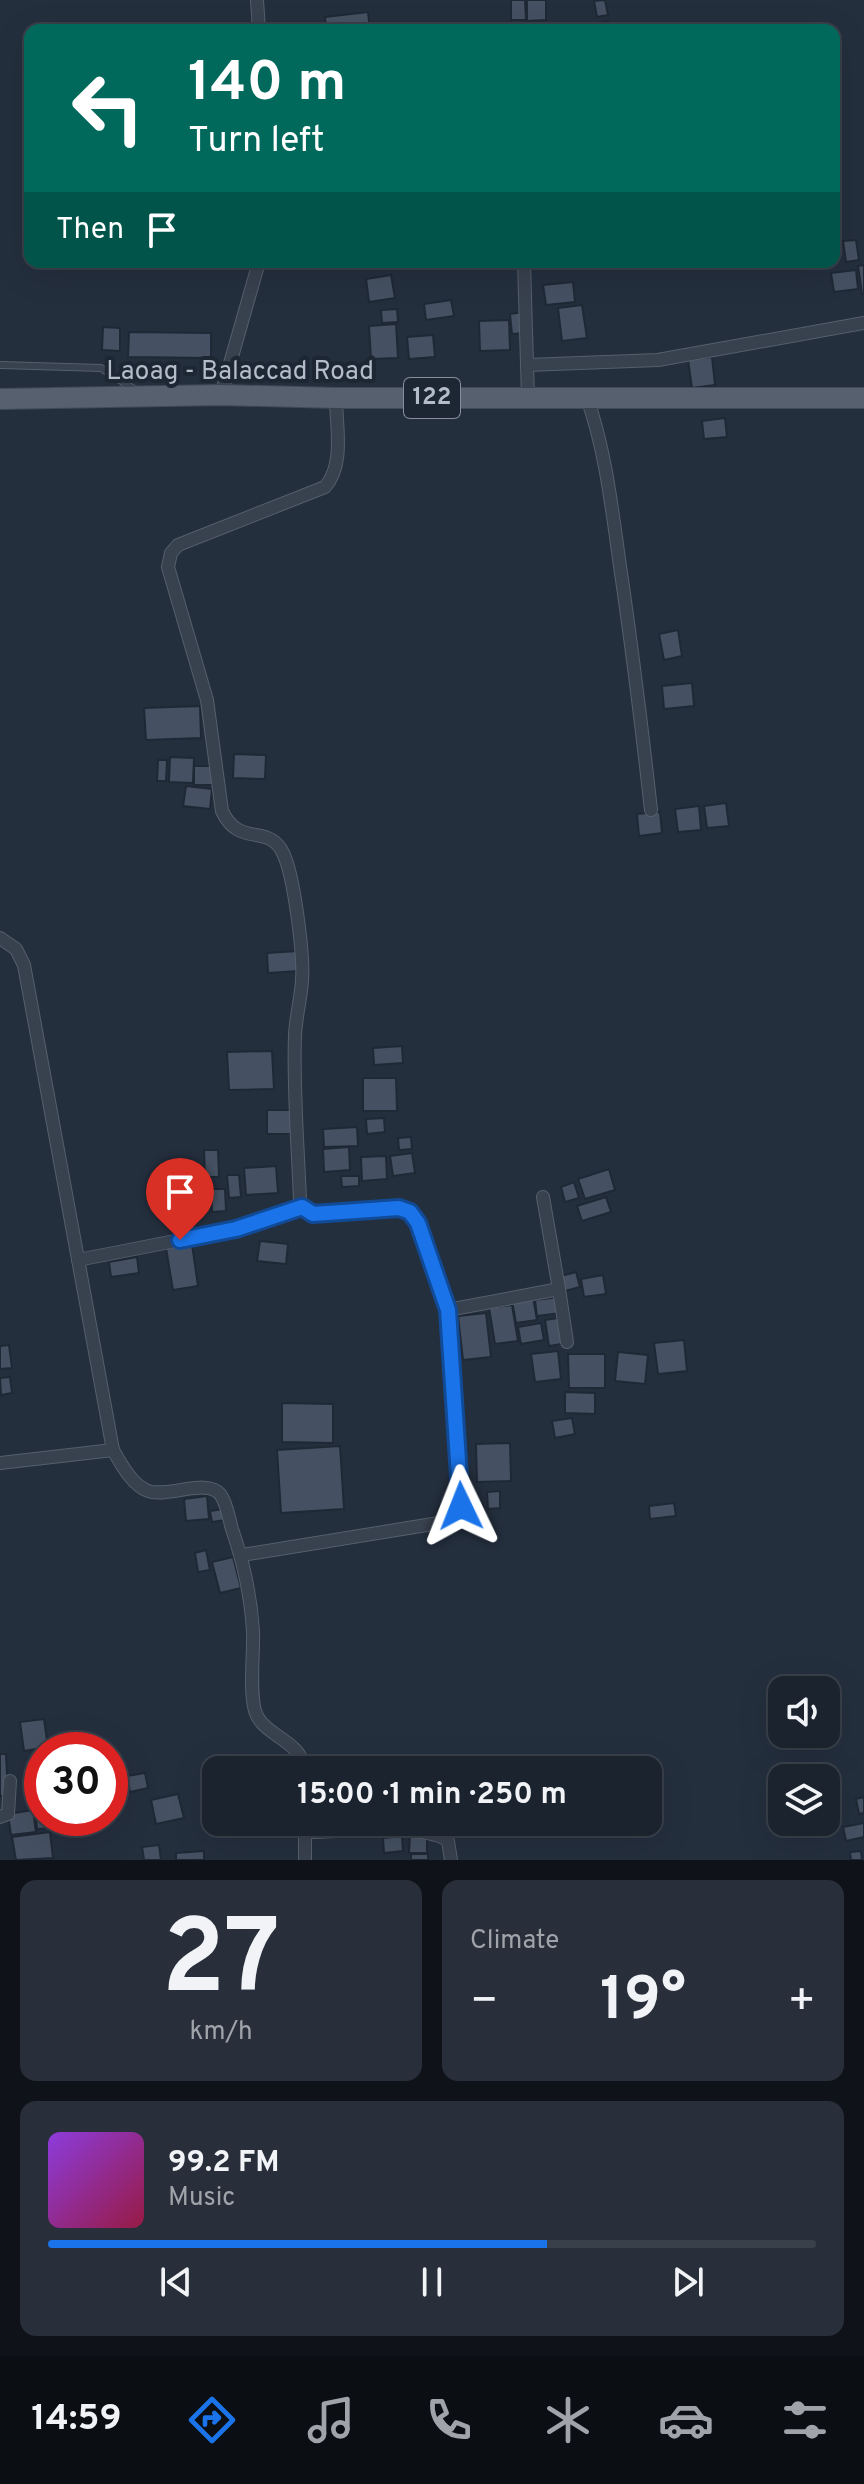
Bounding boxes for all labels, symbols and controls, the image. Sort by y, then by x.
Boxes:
text: 140 m [188,50,346,120]
icon: left [56,56,160,160]
text: Turn left [188,119,325,165]
icon: arrive [140,208,184,252]
text: Then [56,212,124,249]
street label: Laoag - Balaccad Road [106,356,374,389]
road number: 122 [404,378,460,418]
pin [146,1158,214,1240]
icon: arrive [158,1170,202,1214]
position arrow [419,1464,503,1548]
map controls [768,1676,840,1836]
button: sound [768,1676,840,1748]
speed limit sign: 30 [24,1732,128,1836]
button: layers [768,1764,840,1836]
text: 15:00 · 1 min · 250 m [297,1777,567,1814]
text: 27 [162,1898,280,2030]
text: Climate [470,1925,559,1958]
text: 19° [600,1965,686,2041]
text: − [470,1975,498,2031]
text: + [788,1975,816,2031]
text: km/h [189,2016,253,2049]
text: 99.2 FM [168,2145,280,2182]
text: Music [168,2182,235,2215]
icon: previous [154,2260,198,2304]
icon: pause [410,2260,454,2304]
icon: next [666,2260,710,2304]
icon: directions [184,2392,240,2448]
icon: music [303,2392,359,2448]
icon: phone [421,2392,477,2448]
icon: climate [540,2392,596,2448]
icon: car [658,2392,714,2448]
icon: filters [777,2392,833,2448]
text: 14:59 [31,2397,122,2443]

